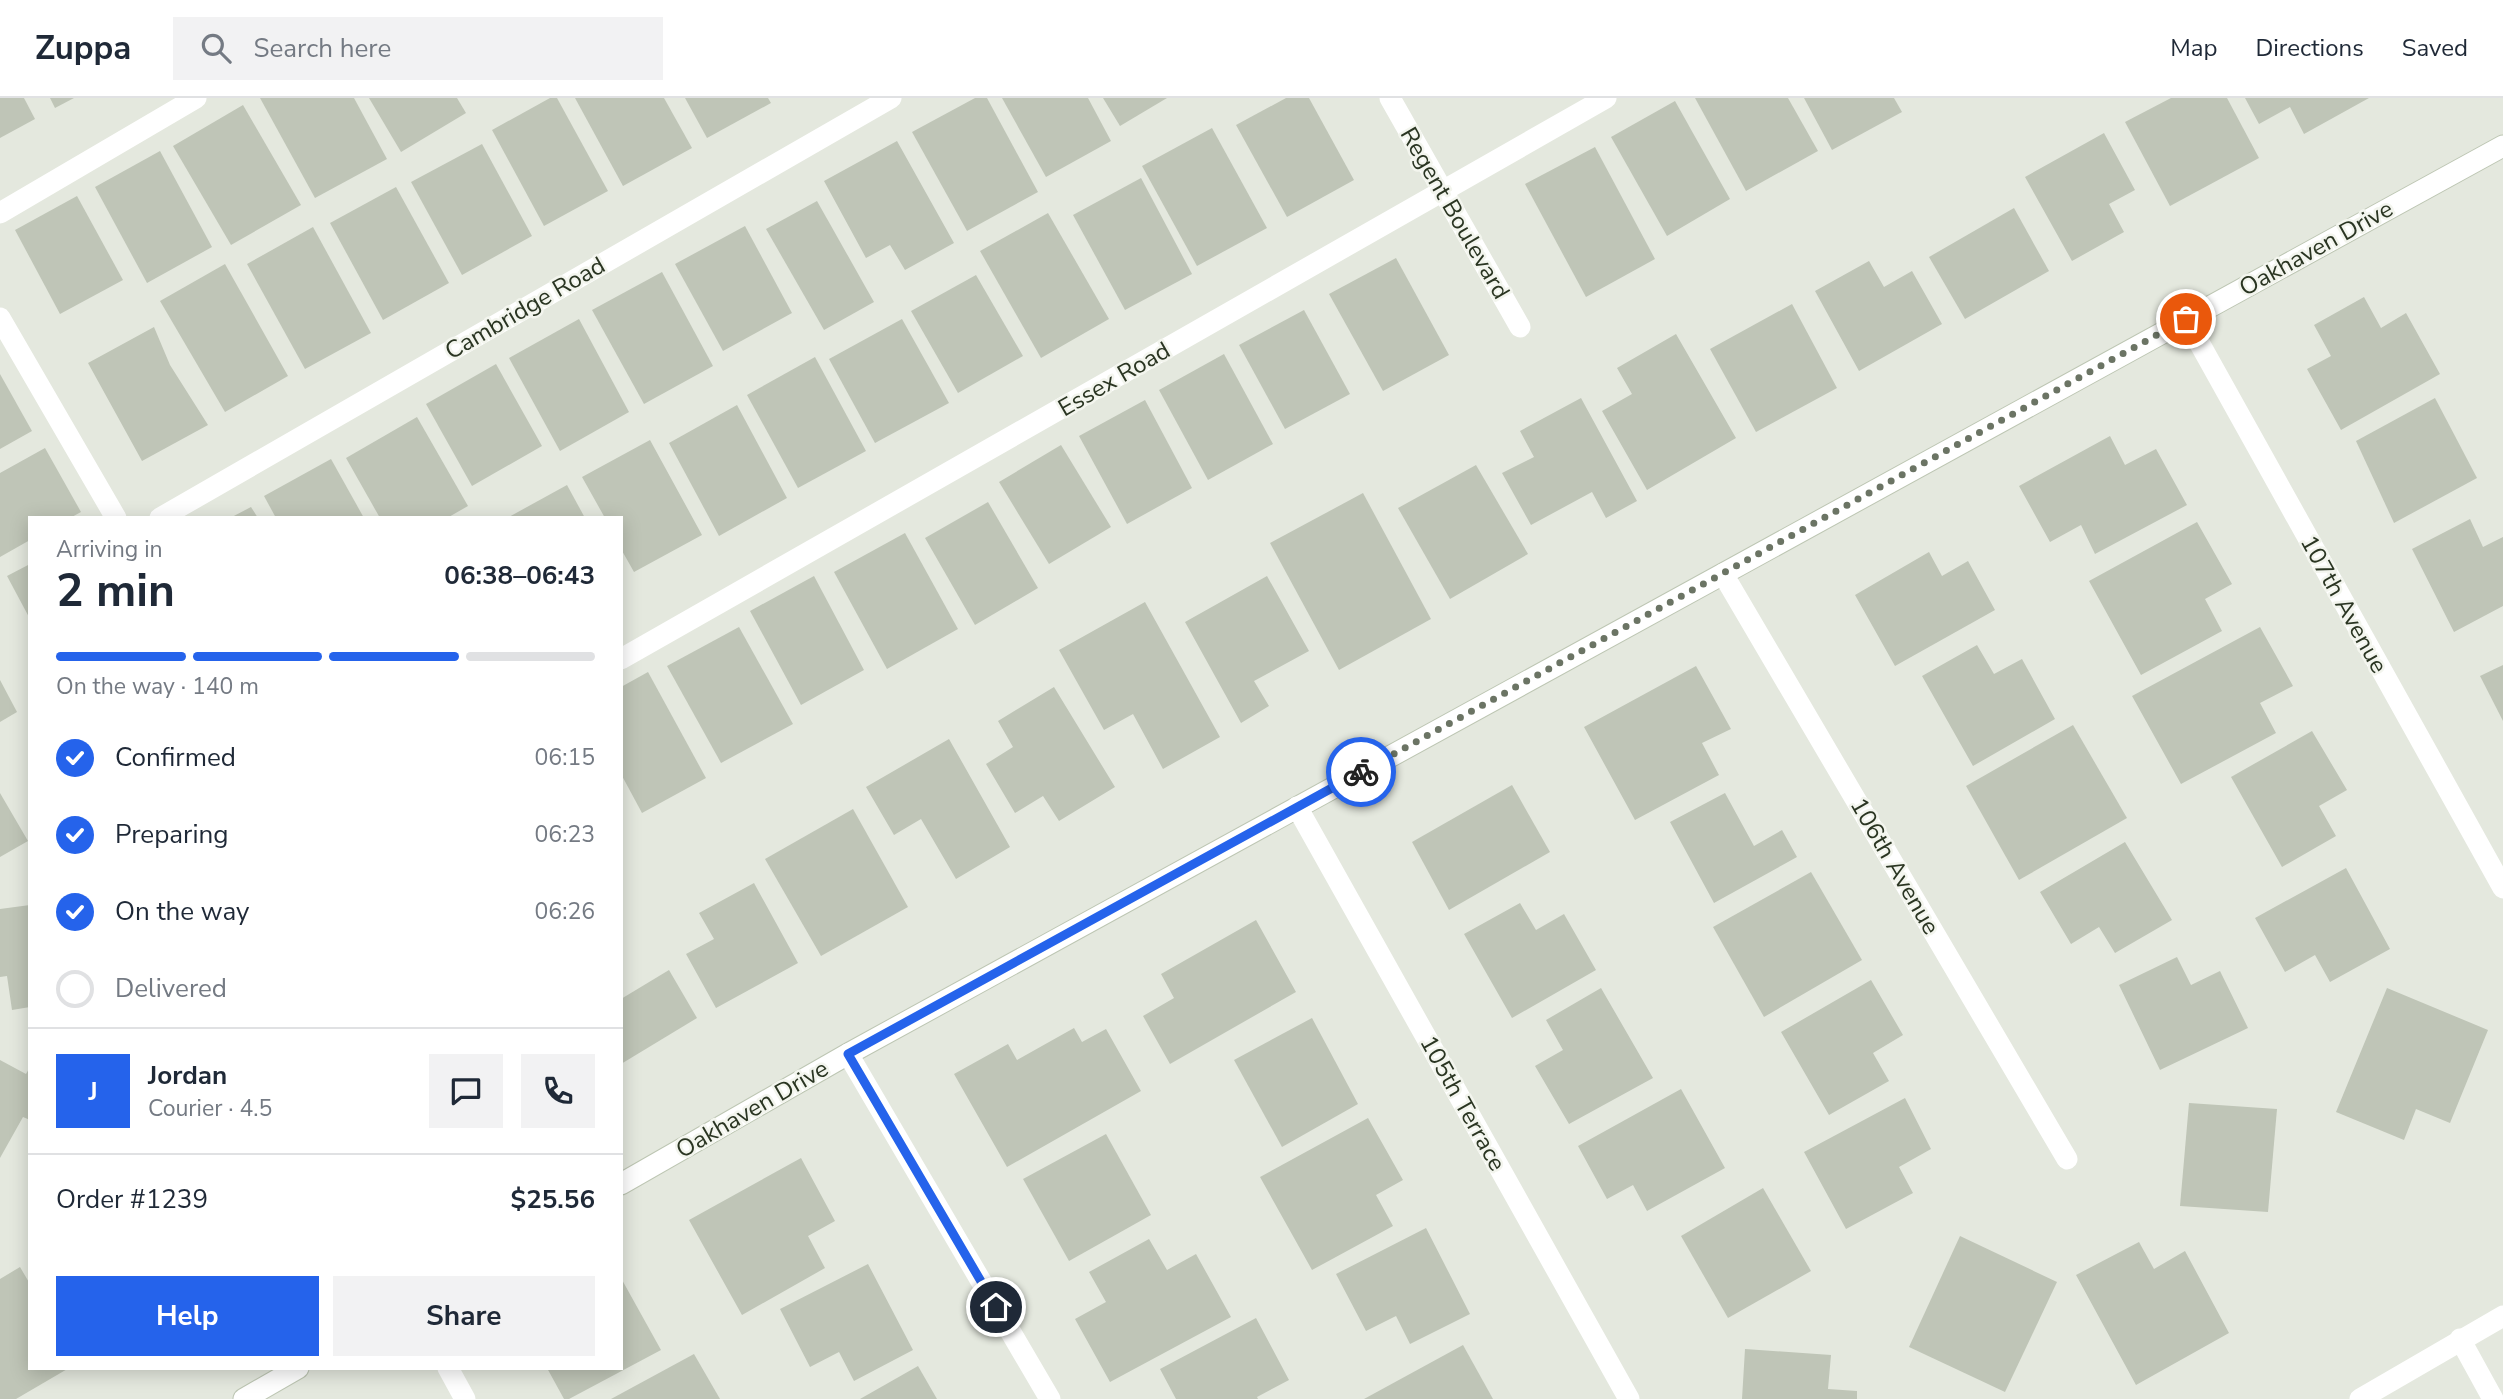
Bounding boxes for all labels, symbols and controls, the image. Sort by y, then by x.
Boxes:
search box [173,17,663,80]
text: Zuppa [35,26,131,71]
icon: search [197,29,235,67]
text: Search here [253,31,391,66]
text: Map [2170,32,2217,64]
text: Directions [2255,32,2364,64]
text: Saved [2402,32,2468,64]
street label: Regent Boulevard [1393,121,1517,305]
street label: Oakhaven Drive [2233,193,2399,303]
street label: Cambridge Road [439,249,611,367]
pin [2156,289,2216,349]
icon: bag [2167,300,2205,338]
street label: Essex Road [1052,334,1176,424]
street label: 107th Avenue [2293,529,2395,679]
text: Arriving in [56,534,163,565]
text: 06:38–06:43 [444,558,595,593]
text: 2 min [56,559,175,622]
text: On the way · 140 m [56,671,259,702]
courier [1326,737,1396,807]
icon: check [56,739,94,777]
text: Confirmed [115,740,236,775]
text: 06:15 [535,742,595,773]
icon: bike [1342,753,1380,791]
street label: 106th Avenue [1843,792,1947,940]
icon: check [56,816,94,854]
text: Preparing [115,817,228,852]
text: 06:23 [535,819,595,850]
icon: check [56,893,94,931]
text: On the way [115,894,249,929]
text: 06:26 [535,896,595,927]
text: Delivered [115,971,227,1006]
street label: 105th Terrace [1413,1030,1513,1176]
street label: Oakhaven Drive [670,1052,834,1166]
button: chat [429,1054,503,1128]
button: phone [521,1054,595,1128]
text: Jordan [148,1058,227,1093]
text: J [88,1074,98,1109]
text: Courier · 4.5 [148,1093,272,1124]
text: Order #1239 [56,1182,208,1217]
text: $25.56 [511,1182,595,1217]
button: Help [56,1276,319,1356]
button: Share [333,1276,595,1356]
pin [966,1277,1026,1337]
icon: home [977,1288,1015,1326]

